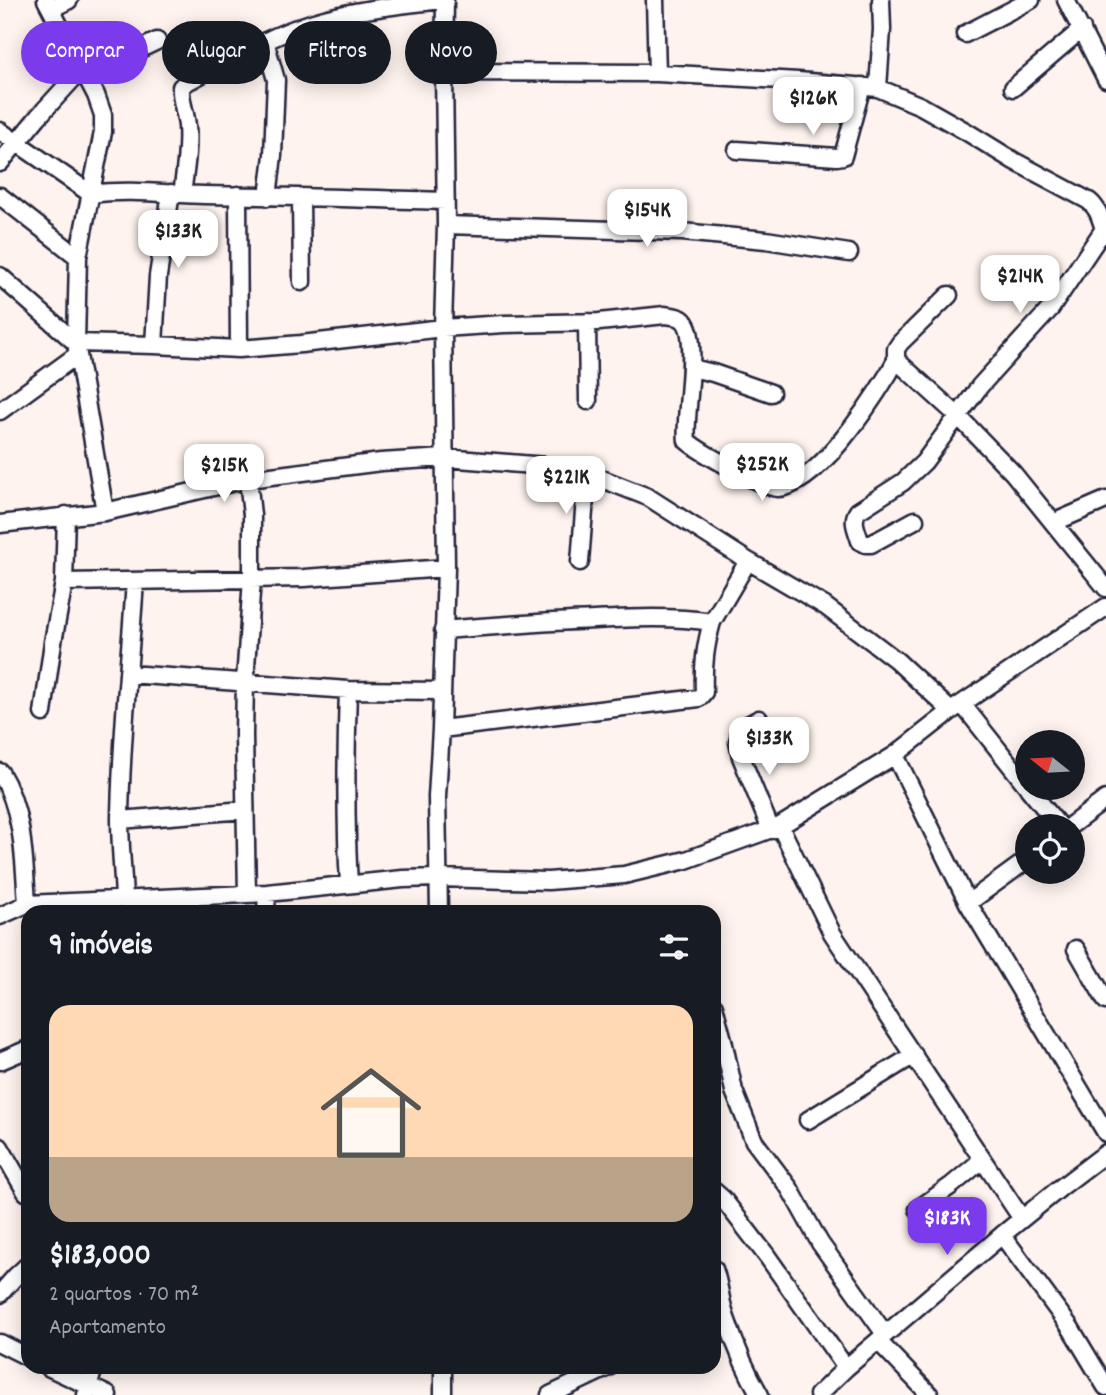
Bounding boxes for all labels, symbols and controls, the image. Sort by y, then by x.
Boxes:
chip: Comprar [21,21,148,84]
chip: Alugar [162,21,270,84]
chip: Filtros [284,21,391,84]
chip: Novo [405,21,497,84]
pin: $126K [764,78,862,137]
text: $126K [789,83,837,116]
pin: $154K [598,190,696,249]
text: $154K [623,195,671,228]
pin: $133K [129,210,227,270]
text: $133K [154,216,202,249]
pin: $214K [971,256,1069,315]
text: $214K [997,261,1043,294]
pin: $215K [175,444,273,504]
pin: $252K [713,444,811,503]
text: $252K [735,449,789,482]
text: $215K [200,450,248,483]
pin: $221K [517,456,615,516]
text: $221K [542,462,590,495]
pin: $133K [720,718,818,777]
text: $133K [745,723,793,756]
north arrow [1015,730,1085,800]
map controls [1015,730,1085,884]
button: locate [1015,814,1085,884]
text: 9 imóveis [49,926,153,969]
icon: filters [655,928,693,966]
icon: home [308,1050,434,1176]
pin: $183K [898,1198,996,1257]
text: $183K [924,1203,970,1236]
text: $183,000 [49,1236,151,1279]
text: 2 quartos · 70 m² [49,1279,199,1312]
text: Apartamento [49,1312,166,1345]

